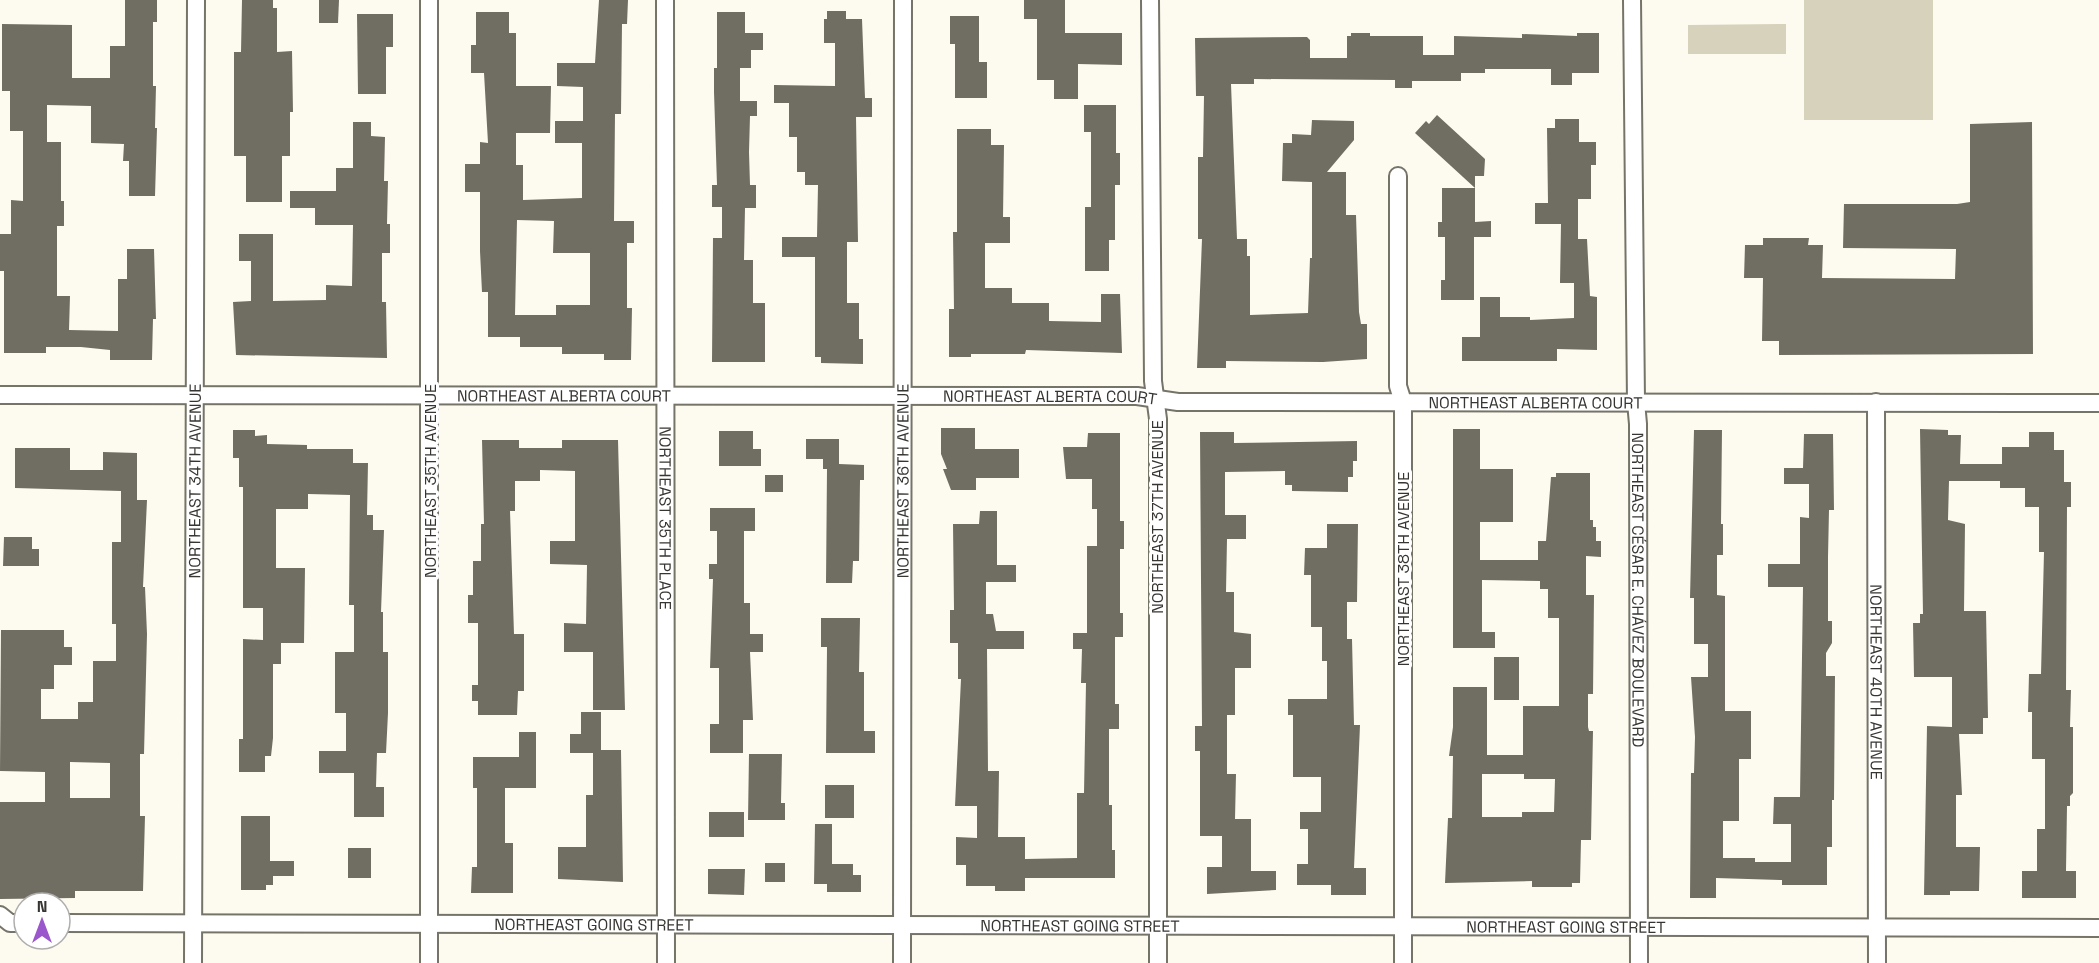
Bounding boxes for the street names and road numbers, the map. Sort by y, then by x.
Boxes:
street label: NORTHEAST 34TH AVENUE [184,384,205,578]
street label: NORTHEAST 35TH AVENUE [420,384,441,578]
street label: NORTHEAST 36TH AVENUE [892,384,913,578]
street label: NORTHEAST ALBERTA COURT [457,385,671,406]
street label: NORTHEAST ALBERTA COURT [943,385,1158,409]
street label: NORTHEAST ALBERTA COURT [1428,392,1643,413]
street label: NORTHEAST 37TH AVENUE [1147,420,1168,614]
street label: NORTHEAST 35TH PLACE [655,426,676,610]
street label: NORTHEAST CÉSAR E. CHÁVEZ BOULEVARD [1628,433,1649,747]
street label: NORTHEAST 38TH AVENUE [1393,472,1414,666]
street label: NORTHEAST 40TH AVENUE [1866,584,1887,780]
street label: NORTHEAST GOING STREET [494,914,694,935]
street label: NORTHEAST GOING STREET [980,915,1180,936]
street label: NORTHEAST GOING STREET [1466,916,1666,937]

